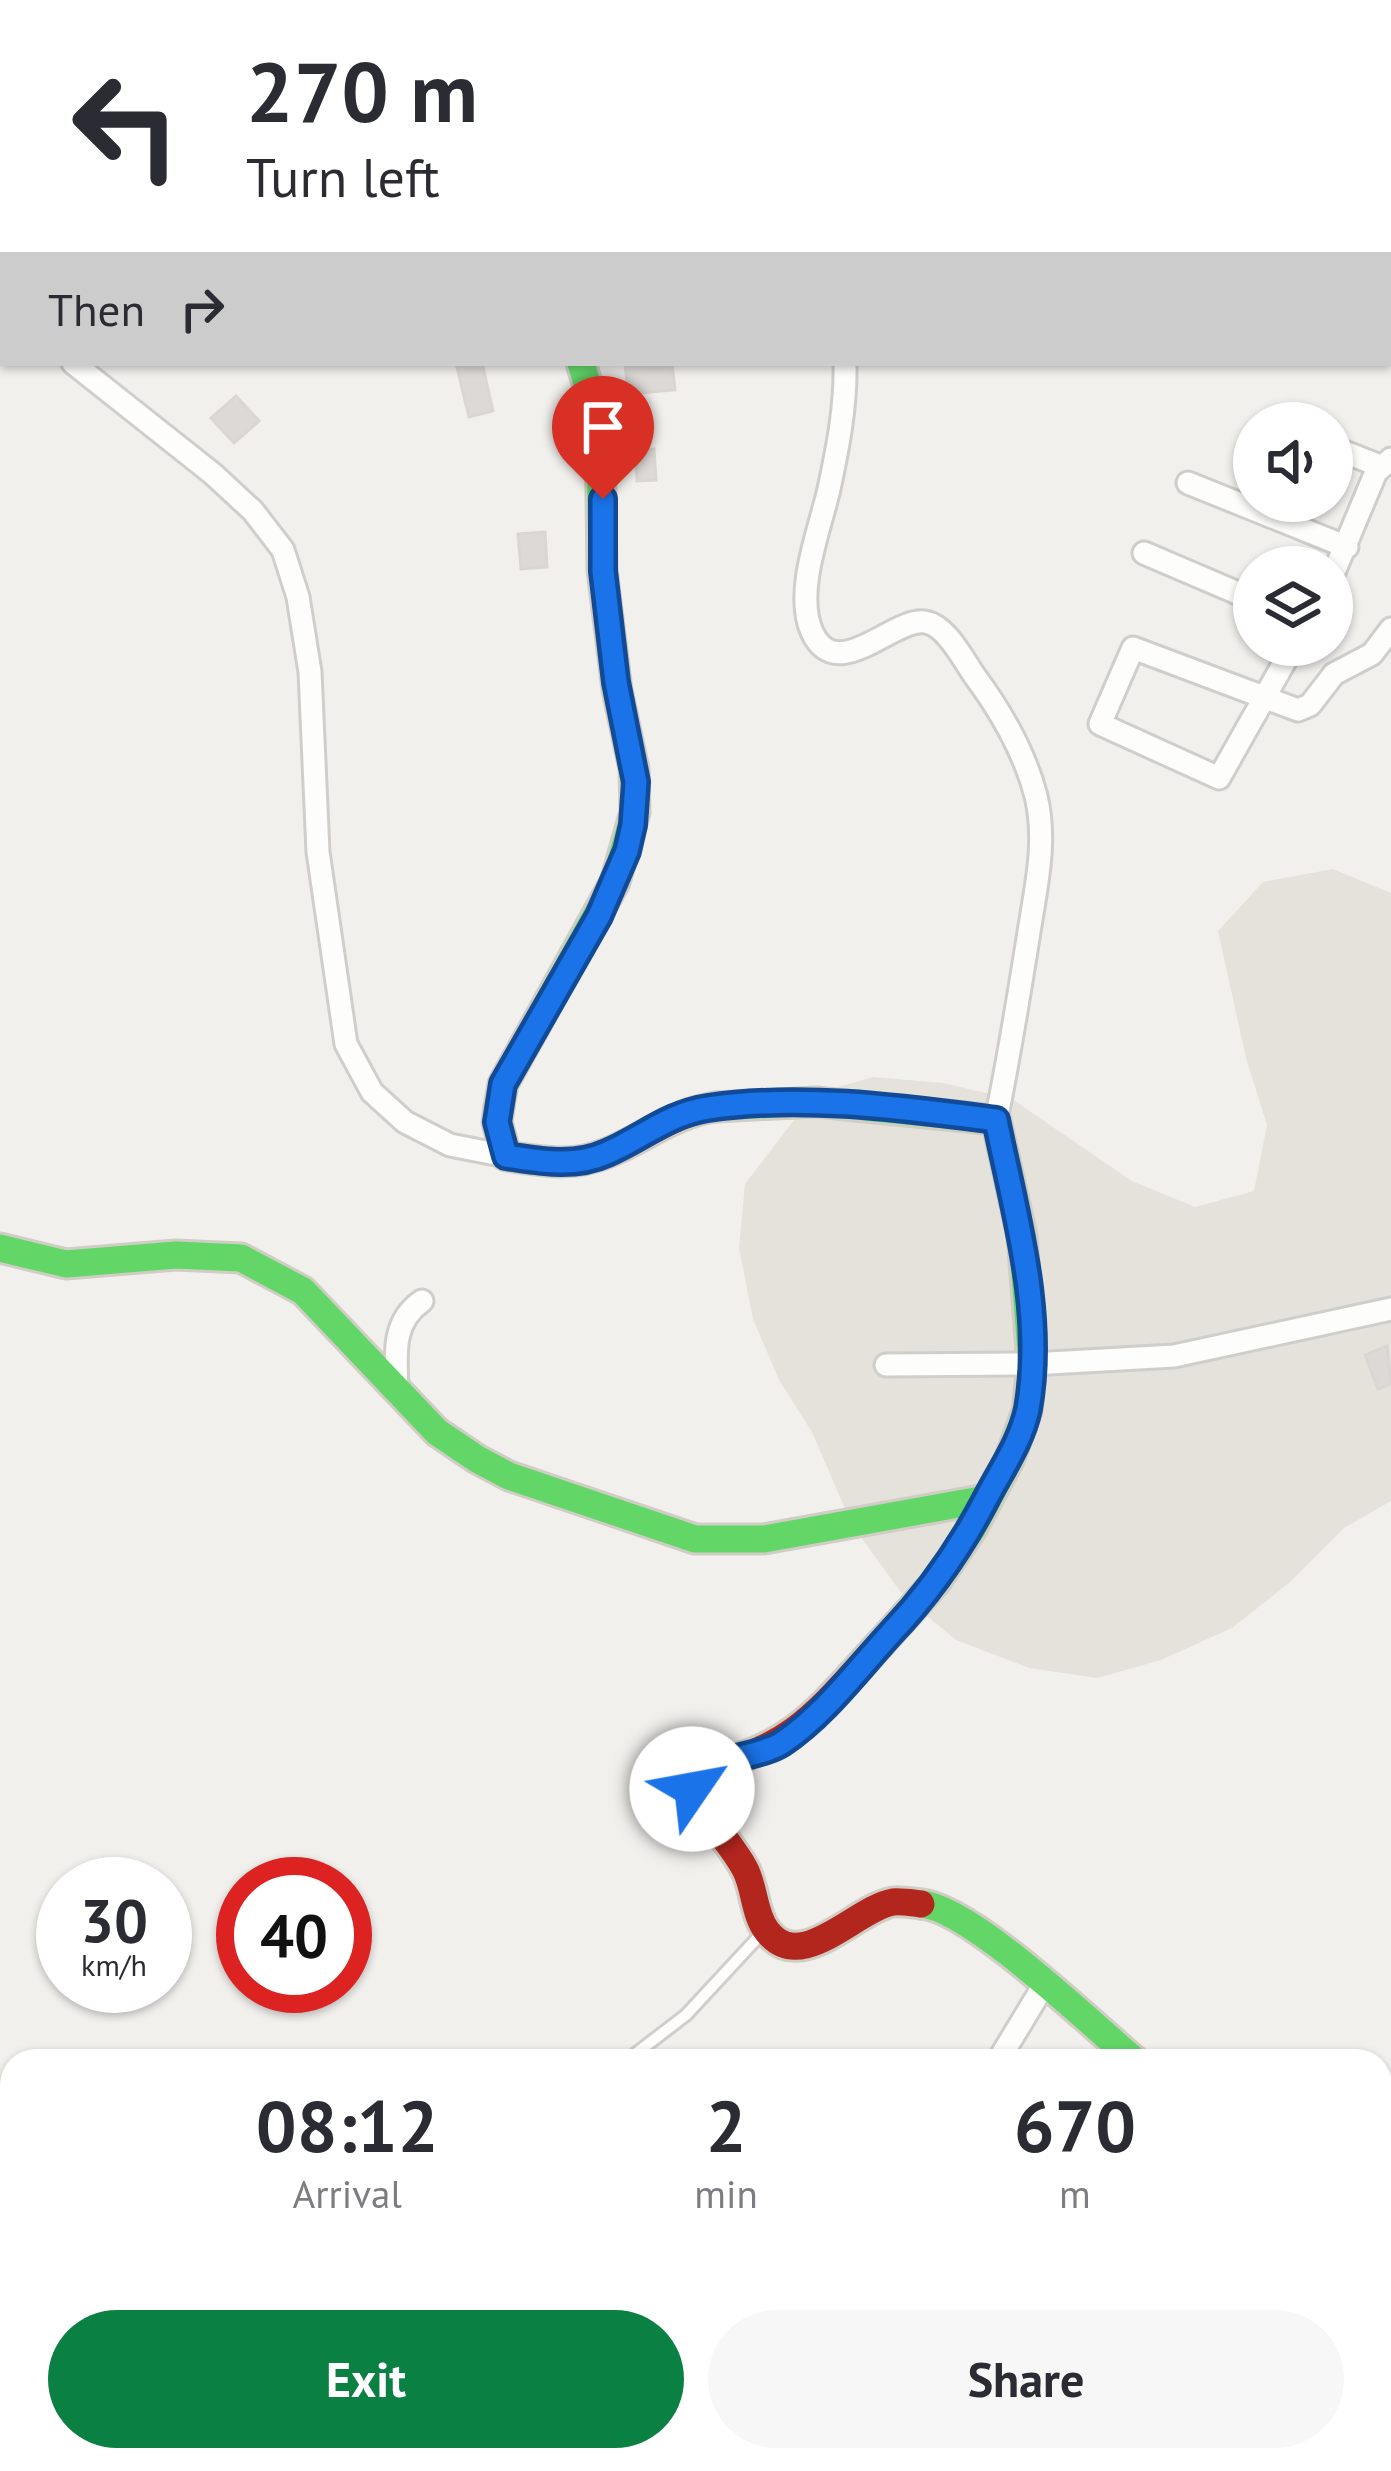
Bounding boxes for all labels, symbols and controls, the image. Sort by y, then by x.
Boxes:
text: 270 m [246,36,478,145]
icon: left [48,48,204,204]
text: Turn left [246,142,440,212]
icon: right [169,276,235,342]
text: Then [48,280,145,338]
pin [552,376,654,499]
icon: arrive [570,394,636,460]
map controls [1233,402,1353,666]
button: sound [1233,402,1353,522]
button: layers [1233,546,1353,666]
position arrow [629,1726,755,1852]
speed limit sign: 40 [216,1857,372,2013]
text: 30 [80,1881,148,1959]
text: km/h [81,1945,147,1984]
text: 08:12 [256,2079,439,2172]
text: 2 [706,2079,747,2172]
text: 670 [1014,2079,1136,2172]
text: Arrival [293,2168,402,2219]
text: min [694,2168,758,2219]
text: m [1059,2168,1091,2219]
button: Exit [48,2310,684,2448]
button: Share [708,2310,1344,2448]

